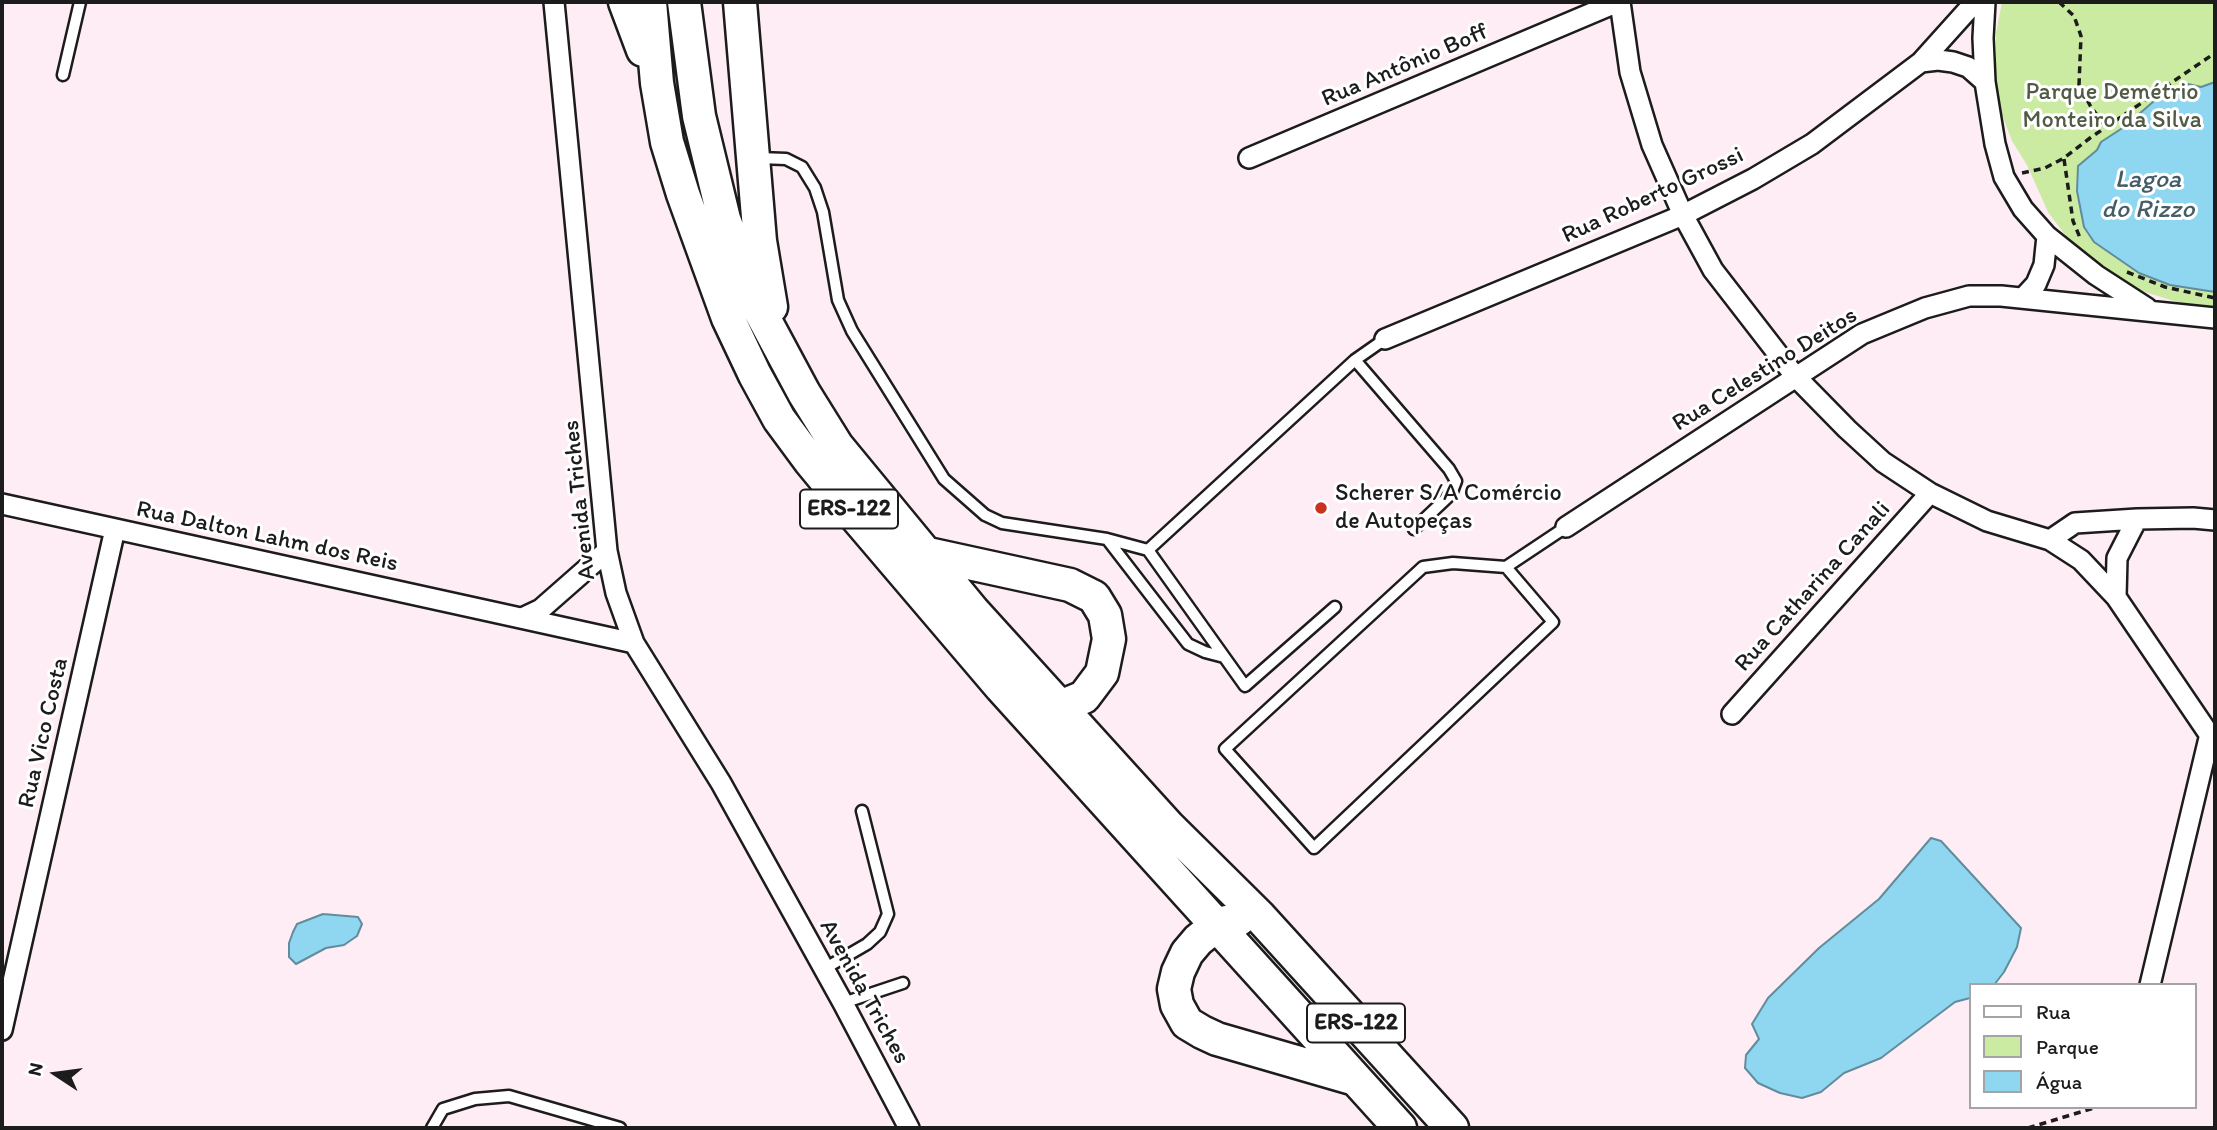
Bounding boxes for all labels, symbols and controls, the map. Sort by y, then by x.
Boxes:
street label: Rua Antônio Boff [1318,18,1492,114]
park label: Parque Demétrio Monteiro da Silva [2023,79,2201,135]
street label: Rua Roberto Grossi [1558,141,1748,251]
water label: Lagoa do Rizzo [2102,164,2194,226]
street label: Rua Celestino Deitos [1667,302,1863,438]
street label: Avenida Triches [557,419,603,581]
place label: Scherer S/A Comércio de Autopeças [1335,480,1562,536]
road number: ERS-122 [800,489,898,528]
street label: Rua Dalton Lahm dos Reis [134,495,400,579]
street label: Rua Catharina Canali [1729,496,1897,678]
marker: Scherer S/A Comércio de Autopeças [1313,500,1329,516]
street label: Rua Vico Costa [13,655,75,811]
street label: Avenida Triches [812,915,916,1069]
legend [1968,983,2196,1109]
text: Rua [2036,999,2071,1024]
road number: ERS-122 [1307,1004,1405,1042]
text: Parque [2036,1034,2099,1059]
north arrow [21,1039,91,1109]
text: N [22,1060,48,1078]
text: Água [2036,1069,2082,1094]

